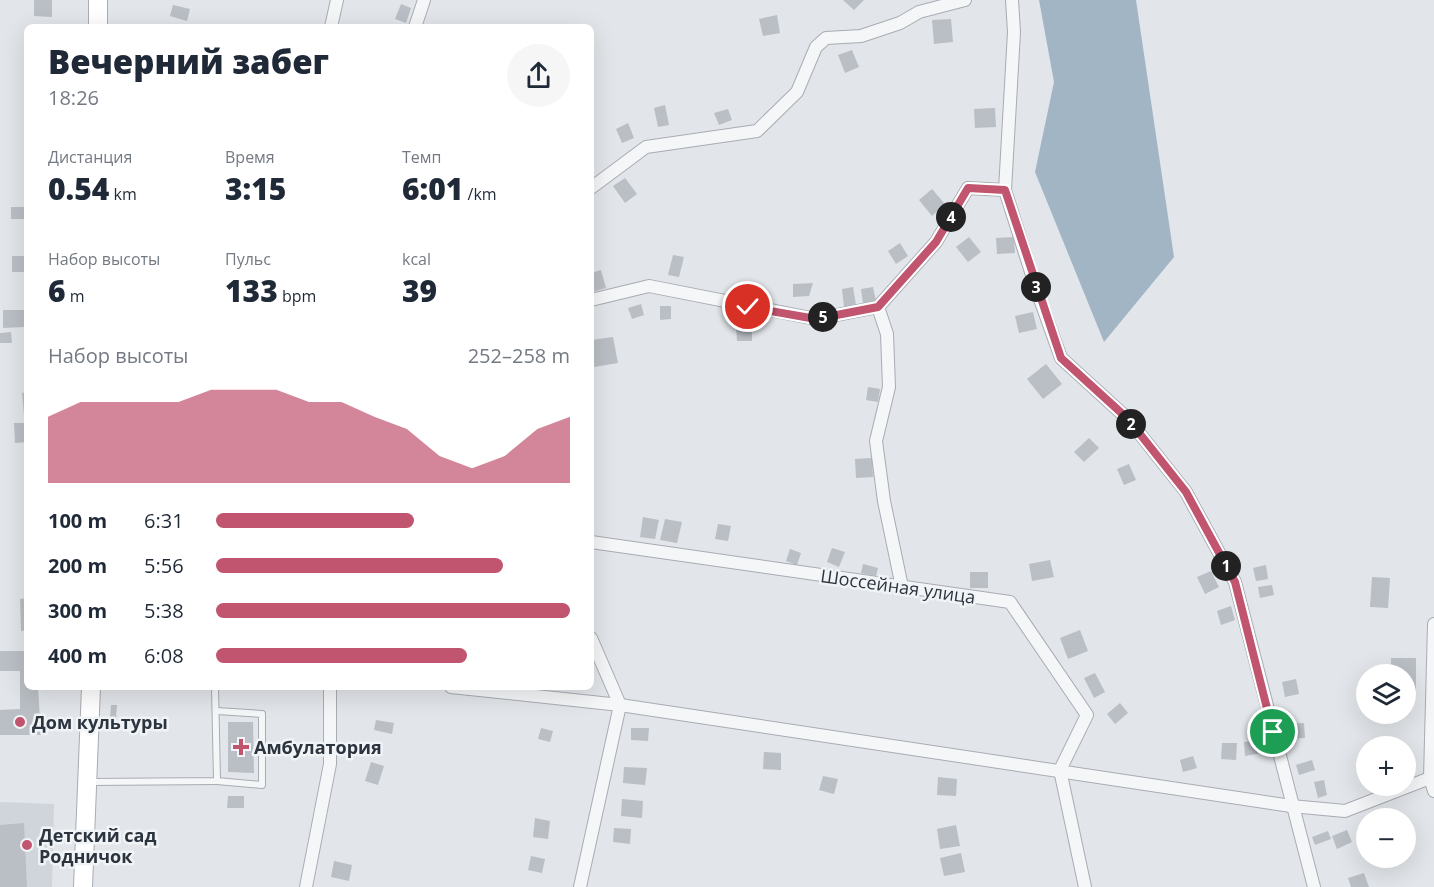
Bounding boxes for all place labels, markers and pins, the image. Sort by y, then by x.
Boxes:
pin: 4 [936,202,966,232]
pin: 3 [1021,272,1051,302]
pin [722,281,773,332]
pin: 5 [808,302,838,332]
pin: 2 [1116,409,1146,439]
pin: 1 [1211,551,1241,581]
pin [1247,706,1298,757]
place label: Дом культуры [32,710,168,734]
marker: Дом культуры [13,715,27,729]
place label: Амбулатория [254,735,382,759]
marker: Амбулатория [232,738,250,756]
place label: Детский сад Родничок [39,823,156,868]
marker: Детский сад Родничок [20,838,34,852]

